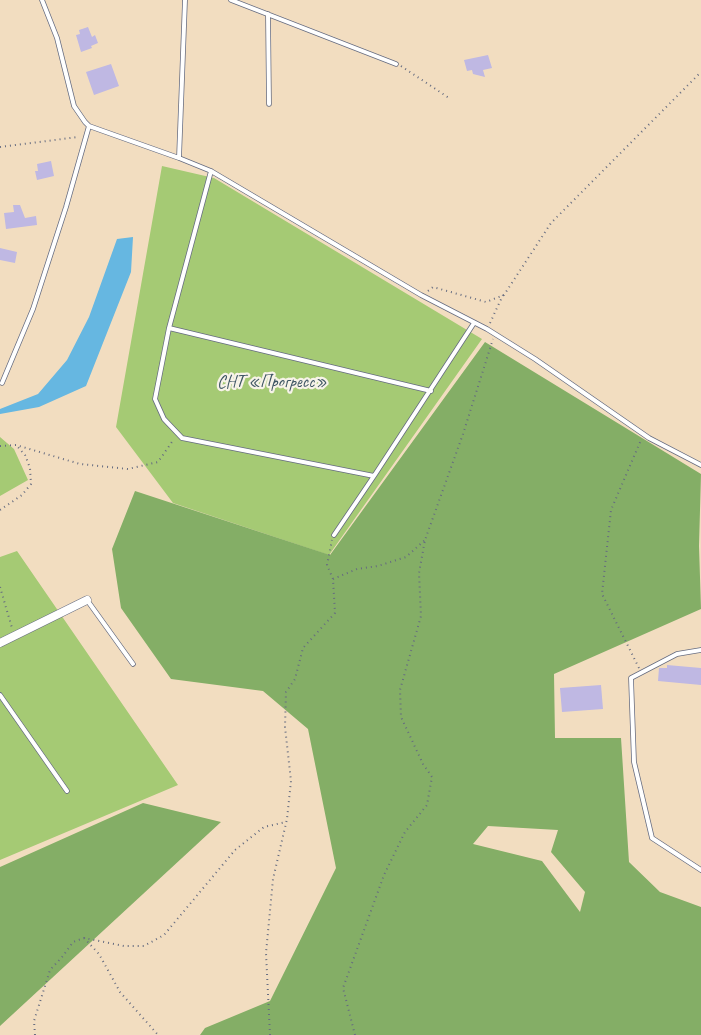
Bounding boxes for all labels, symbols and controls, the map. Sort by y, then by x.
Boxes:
park label: СНТ «Прогресс» [217,371,327,393]

